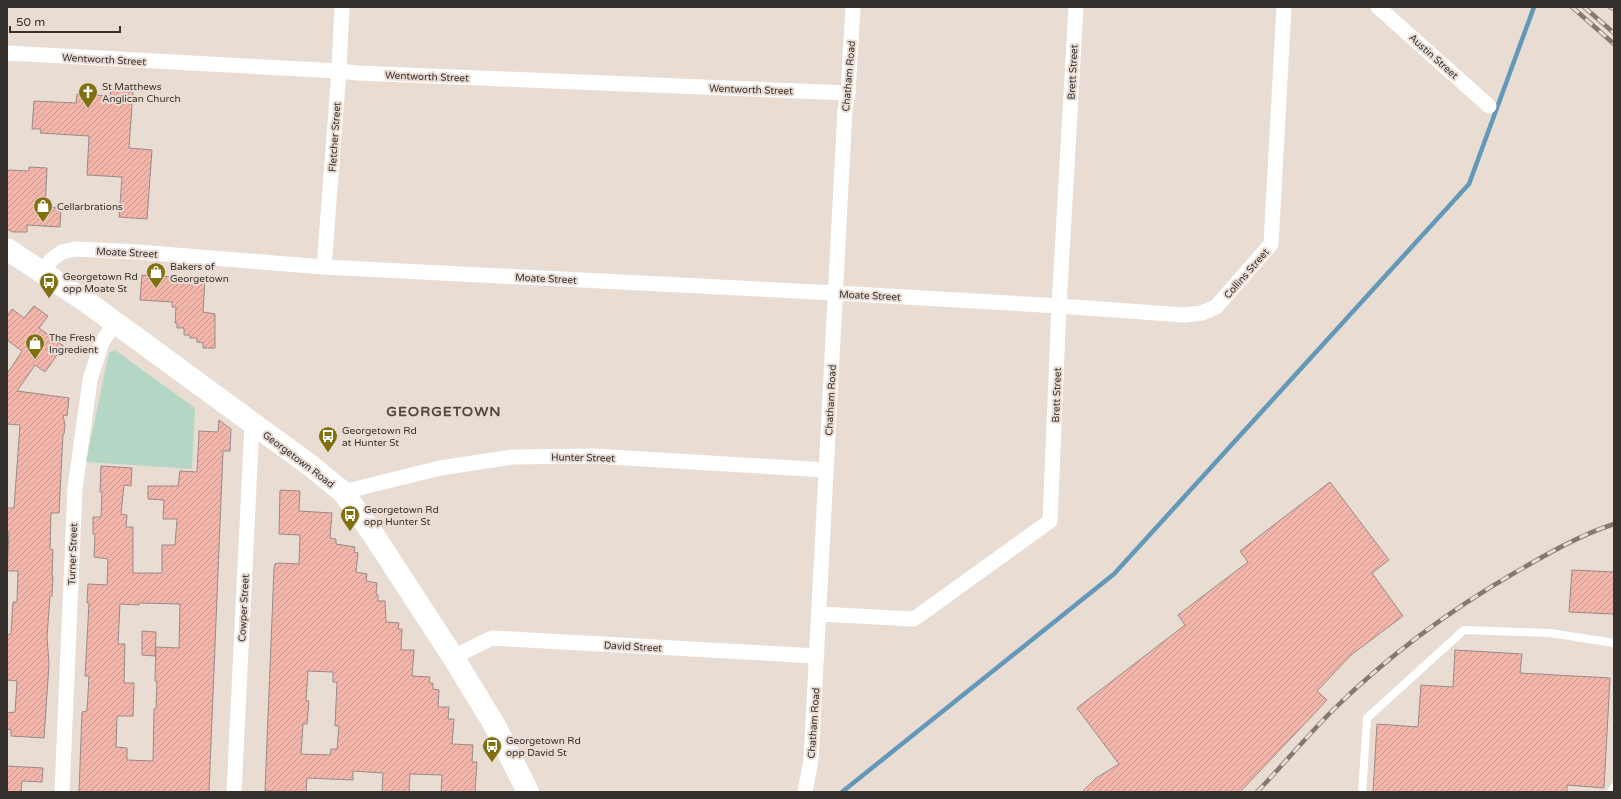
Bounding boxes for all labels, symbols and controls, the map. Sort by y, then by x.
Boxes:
scale bar [10,8,120,34]
text: 50 m [16,15,45,29]
street label: Austin Street [1406,32,1460,82]
street label: Chatham Road [840,40,858,112]
street label: Brett Street [1066,44,1080,100]
street label: Wentworth Street [62,52,146,68]
street label: Wentworth Street [385,70,469,84]
church icon: St Matthews Anglican Church [77,81,99,109]
place label: St Matthews Anglican Church [102,81,181,105]
street label: Wentworth Street [709,83,793,97]
street label: Fletcher Street [327,102,343,172]
shop icon: Cellarbrations [32,195,54,223]
place label: Cellarbrations [57,201,123,213]
street label: Moate Street [96,245,158,261]
street label: Collins Street [1222,246,1272,301]
shop icon: Bakers of Georgetown [145,261,167,289]
place label: Bakers of Georgetown [170,261,229,285]
bus stop icon: Georgetown Rd opp Moate St [38,271,60,299]
place label: Georgetown Rd opp Moate St [63,271,138,295]
street label: Moate Street [515,271,577,287]
street label: Moate Street [839,288,901,304]
shop icon: The Fresh Ingredient [24,332,46,360]
place label: The Fresh Ingredient [49,332,98,356]
street label: Chatham Road [823,364,839,436]
street label: Brett Street [1050,367,1064,423]
district label: GEORGETOWN [386,403,502,420]
bus stop icon: Georgetown Rd at Hunter St [317,425,339,453]
place label: Georgetown Rd at Hunter St [342,425,417,449]
street label: Georgetown Road [260,429,337,491]
street label: Hunter Street [551,451,615,465]
bus stop icon: Georgetown Rd opp Hunter St [339,504,361,532]
place label: Georgetown Rd opp Hunter St [364,504,439,528]
street label: Turner Street [66,523,80,585]
street label: Cowper Street [236,574,252,642]
street label: David Street [604,639,663,655]
street label: Chatham Road [806,687,822,759]
bus stop icon: Georgetown Rd opp David St [481,735,503,763]
place label: Georgetown Rd opp David St [506,735,581,759]

